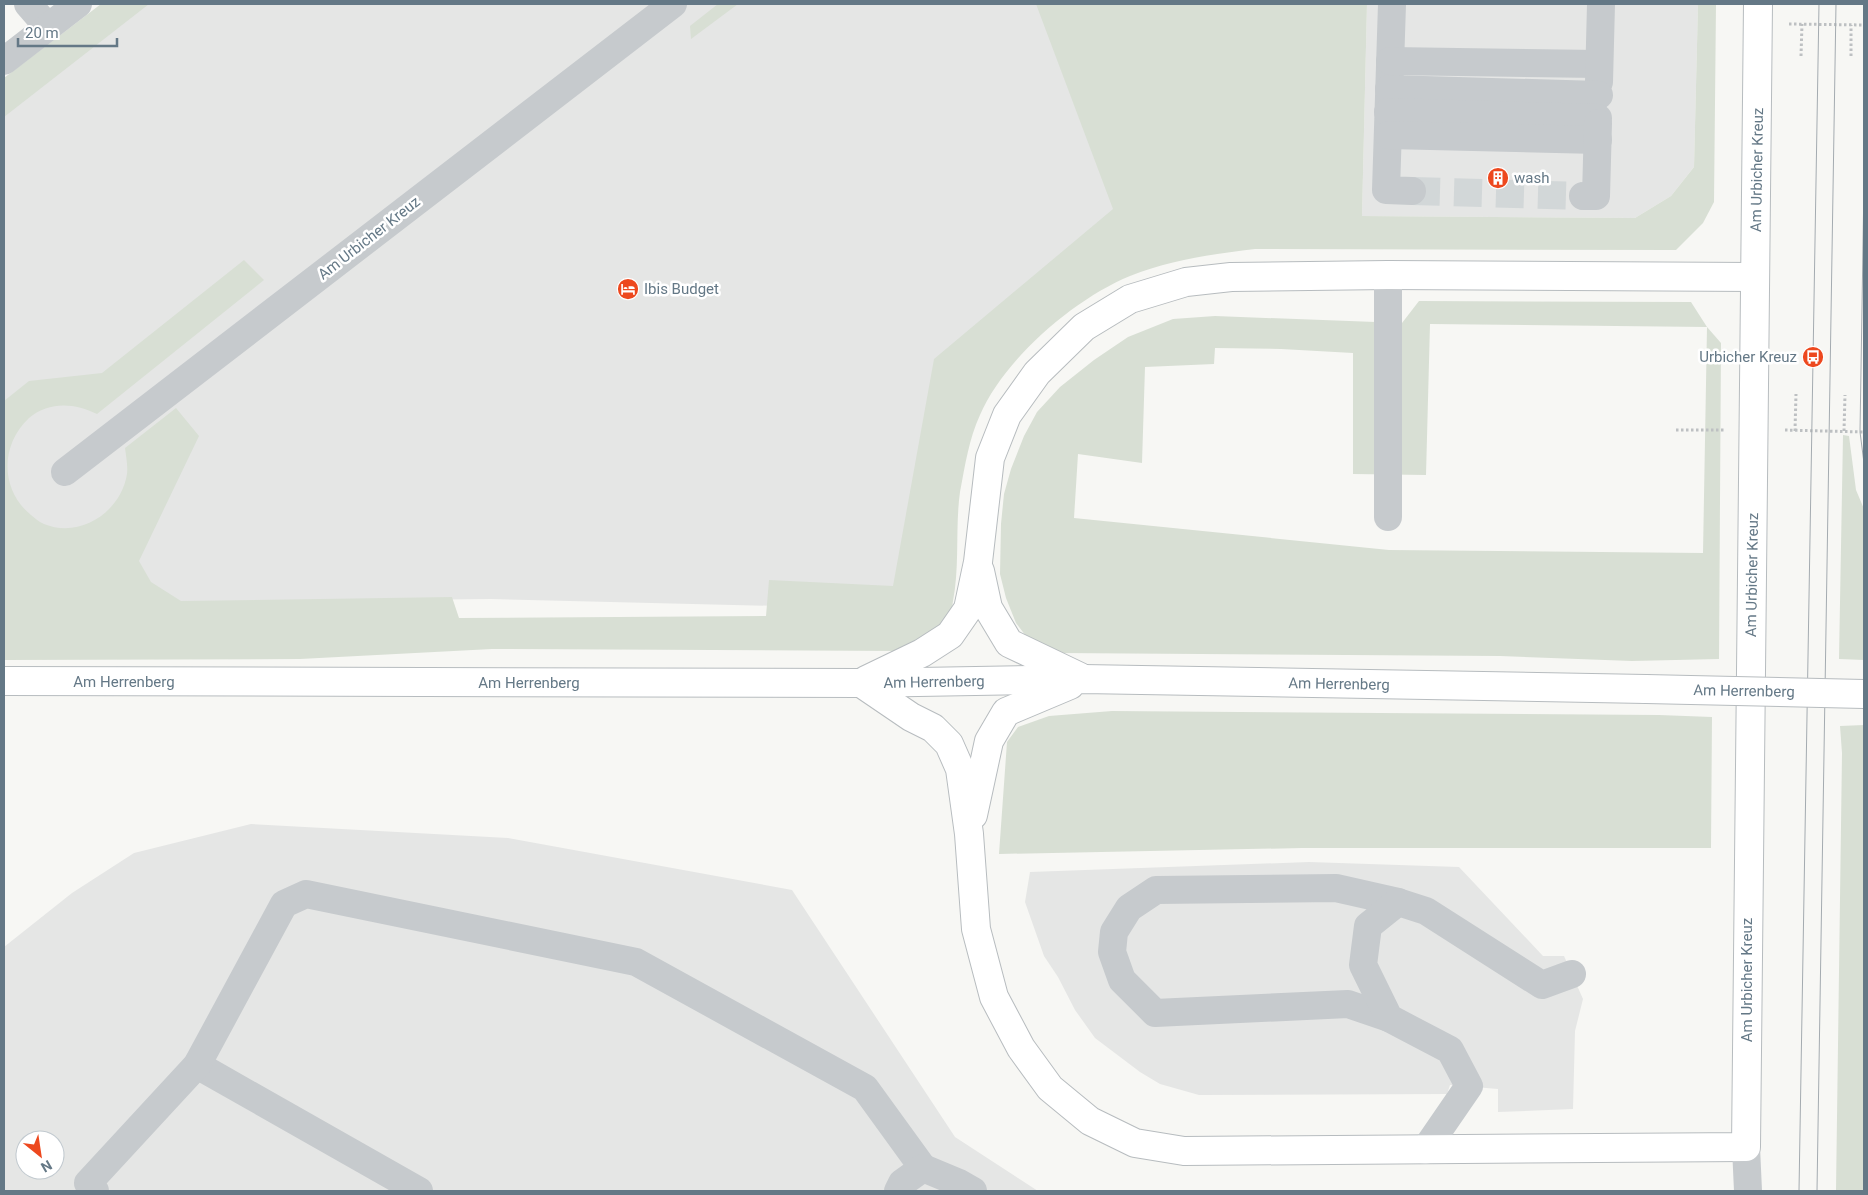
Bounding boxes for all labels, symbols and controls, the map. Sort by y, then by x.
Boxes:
scale bar [18,15,116,47]
text: 20 m [25,24,59,42]
street label: Am Urbicher Kreuz [1747,108,1767,232]
building icon: wash [1486,166,1510,190]
place label: wash [1514,169,1549,187]
street label: Am Urbicher Kreuz [314,193,424,283]
hotel icon: Ibis Budget [616,277,640,301]
place label: Ibis Budget [644,280,719,298]
bus stop icon: Urbicher Kreuz [1801,345,1825,369]
place label: Urbicher Kreuz [1699,348,1797,366]
street label: Am Urbicher Kreuz [1742,513,1762,637]
street label: Am Herrenberg [883,672,985,692]
street label: Am Herrenberg [73,673,175,691]
street label: Am Herrenberg [478,674,580,692]
street label: Am Herrenberg [1288,674,1390,694]
street label: Am Herrenberg [1693,681,1795,701]
street label: Am Urbicher Kreuz [1738,918,1756,1042]
north arrow [15,1130,65,1180]
text: N [38,1157,55,1176]

